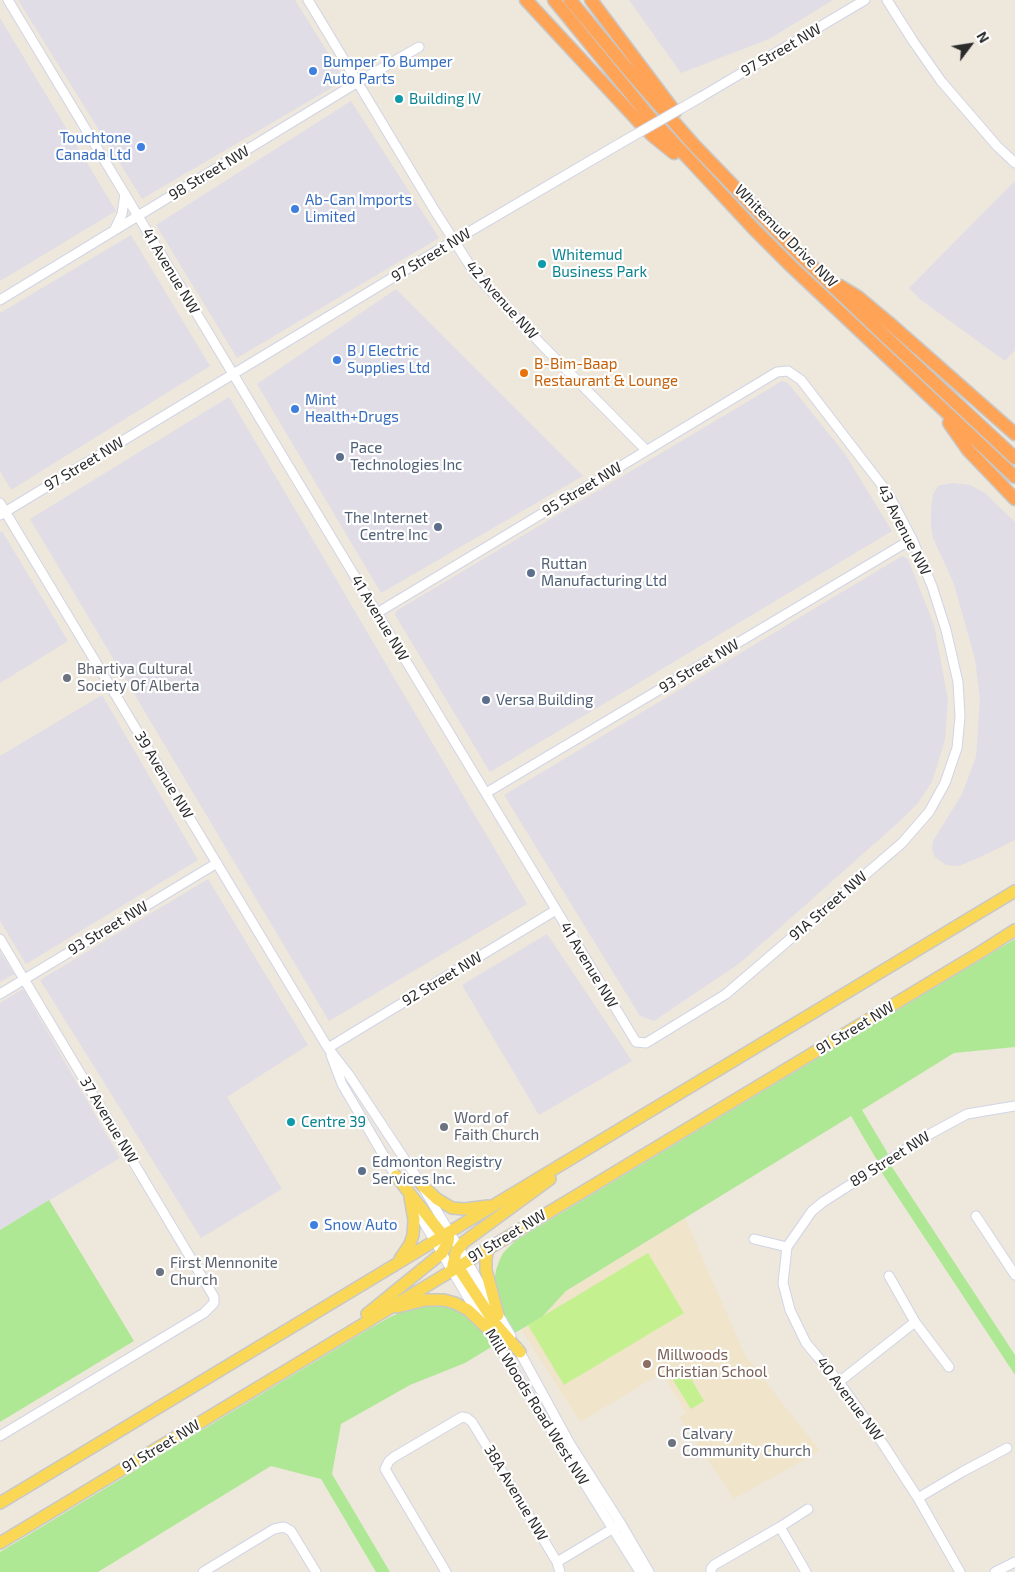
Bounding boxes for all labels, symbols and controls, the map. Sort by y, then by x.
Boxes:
street label: 97 Street NW [738,20,824,80]
north arrow [945,20,995,70]
text: N [973,28,993,46]
place label: Bumper To Bumper Auto Parts [323,53,453,88]
marker: Bumper To Bumper Auto Parts [307,65,319,77]
place label: Building IV [409,90,481,108]
marker: Building IV [393,93,405,105]
place label: Touchtone Canada Ltd [55,129,131,164]
marker: Touchtone Canada Ltd [135,141,147,153]
street label: 98 Street NW [165,142,253,204]
street label: Whitemud Drive NW [731,181,841,291]
place label: Ab-Can Imports Limited [305,191,412,226]
marker: Ab-Can Imports Limited [289,203,301,215]
street label: 97 Street NW [388,224,474,286]
street label: 41 Avenue NW [138,225,204,317]
place label: Whitemud Business Park [552,246,647,281]
street label: 42 Avenue NW [462,257,542,343]
marker: Whitemud Business Park [536,258,548,270]
place label: B J Electric Supplies Ltd [347,342,430,377]
marker: B J Electric Supplies Ltd [331,354,343,366]
place label: B-Bim-Baap Restaurant & Lounge [534,355,678,390]
marker: B-Bim-Baap Restaurant & Lounge [518,367,530,379]
place label: Mint Health+Drugs [305,391,399,426]
marker: Mint Health+Drugs [289,403,301,415]
street label: 97 Street NW [41,433,127,495]
place label: Pace Technologies Inc [350,439,462,474]
marker: Pace Technologies Inc [334,451,346,463]
street label: 95 Street NW [539,458,625,520]
street label: 43 Avenue NW [873,482,935,578]
place label: The Internet Centre Inc [344,509,428,544]
marker: The Internet Centre Inc [432,521,444,533]
place label: Ruttan Manufacturing Ltd [541,555,667,590]
marker: Ruttan Manufacturing Ltd [525,567,537,579]
street label: 41 Avenue NW [347,572,413,664]
street label: 93 Street NW [656,635,742,697]
place label: Bhartiya Cultural Society Of Alberta [77,660,199,695]
marker: Bhartiya Cultural Society Of Alberta [61,672,73,684]
place label: Versa Building [496,691,593,709]
marker: Versa Building [480,694,492,706]
street label: 39 Avenue NW [131,728,197,822]
street label: 91A Street NW [785,867,871,945]
street label: 93 Street NW [65,897,151,959]
street label: 41 Avenue NW [556,919,622,1011]
street label: 92 Street NW [399,948,485,1010]
street label: 91 Street NW [813,998,897,1058]
street label: 37 Avenue NW [76,1073,142,1167]
place label: Word of Faith Church [454,1109,539,1144]
place label: Centre 39 [301,1113,366,1131]
marker: Centre 39 [285,1116,297,1128]
marker: Word of Faith Church [438,1121,450,1133]
street label: 89 Street NW [847,1127,933,1191]
place label: Edmonton Registry Services Inc. [372,1153,502,1188]
marker: Edmonton Registry Services Inc. [356,1165,368,1177]
street label: 91 Street NW [465,1206,549,1266]
place label: Snow Auto [324,1216,397,1234]
marker: Snow Auto [308,1219,320,1231]
place label: First Mennonite Church [170,1254,278,1289]
marker: First Mennonite Church [154,1266,166,1278]
street label: Mill Woods Road West NW [481,1325,593,1489]
place label: Millwoods Christian School [657,1346,767,1381]
street label: 40 Avenue NW [813,1354,887,1444]
marker: Millwoods Christian School [641,1358,653,1370]
street label: 91 Street NW [119,1416,203,1476]
place label: Calvary Community Church [682,1425,811,1460]
marker: Calvary Community Church [666,1437,678,1449]
street label: 38A Avenue NW [480,1442,552,1544]

